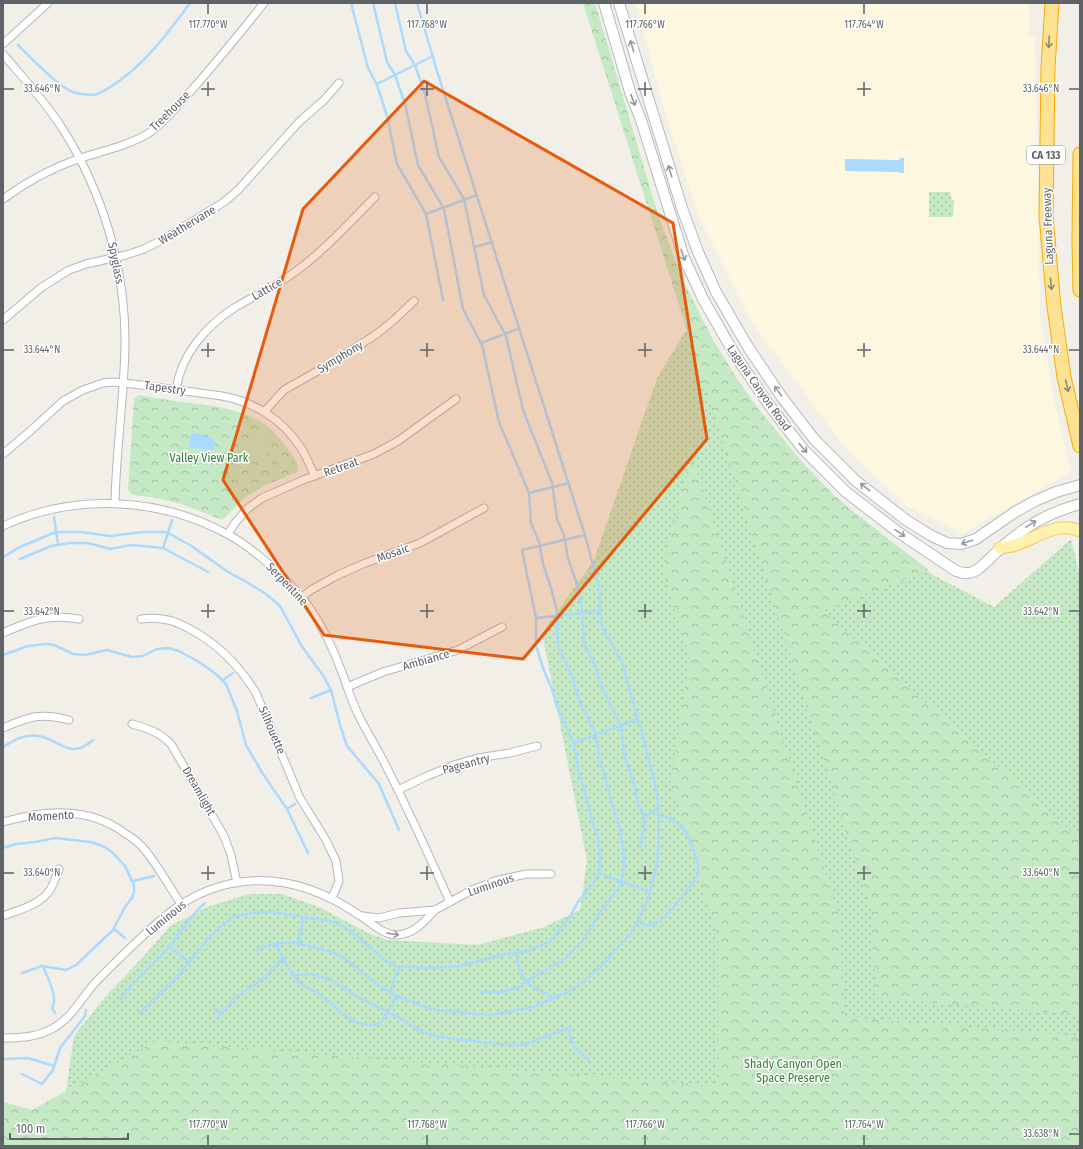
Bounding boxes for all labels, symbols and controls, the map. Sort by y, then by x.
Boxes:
text: 117.770°W [188,19,228,31]
text: 117.768°W [407,19,447,31]
text: 117.766°W [625,19,665,31]
text: 117.764°W [844,19,884,31]
one-way arrow [1046,35,1053,48]
one-way arrow [628,40,635,53]
text: 33.646°N [24,83,60,95]
text: 33.646°N [1023,83,1059,95]
street label: Treehouse [147,88,193,134]
one-way arrow [630,93,638,105]
road number: CA 133 [1027,146,1065,164]
one-way arrow [666,164,673,177]
street label: Laguna Freeway [1040,187,1056,265]
street label: Weathervane [156,202,218,248]
street label: Spyglass [105,241,127,285]
one-way arrow [680,248,688,260]
street label: Lattice [249,275,285,303]
one-way arrow [1047,277,1055,290]
street label: Symphony [315,338,366,376]
street label: Laguna Canyon Road [724,342,794,434]
text: 33.644°N [24,344,60,356]
text: 33.644°N [1023,344,1059,356]
street label: Tapestry [143,378,187,398]
one-way arrow [1063,379,1071,392]
one-way arrow [774,386,782,397]
one-way arrow [798,442,807,453]
park label: Valley View Park [170,451,249,465]
street label: Retreat [322,454,360,480]
one-way arrow [859,483,870,492]
one-way arrow [1025,520,1037,528]
one-way arrow [894,529,905,537]
one-way arrow [961,539,974,546]
street label: Mosaic [375,541,411,565]
street label: Serpentine [263,560,311,608]
text: 33.642°N [24,606,60,618]
text: 33.642°N [1023,606,1059,618]
street label: Ambiance [401,647,451,673]
street label: Silhouette [256,704,288,756]
street label: Pageantry [441,751,492,777]
street label: Dreamlight [179,764,219,818]
street label: Momento [27,808,75,824]
text: 33.640°N [24,867,60,879]
text: 33.640°N [1023,867,1059,879]
street label: Luminous [466,871,516,899]
street label: Luminous [143,898,189,938]
one-way arrow [386,930,399,937]
park label: Shady Canyon Open Space Preserve [744,1057,842,1085]
scale bar [10,1115,128,1141]
text: 117.770°W [188,1119,228,1131]
text: 117.768°W [407,1119,447,1131]
text: 117.766°W [625,1119,665,1131]
text: 117.764°W [844,1119,884,1131]
text: 100 m [16,1122,45,1136]
text: 33.638°N [1023,1128,1059,1140]

